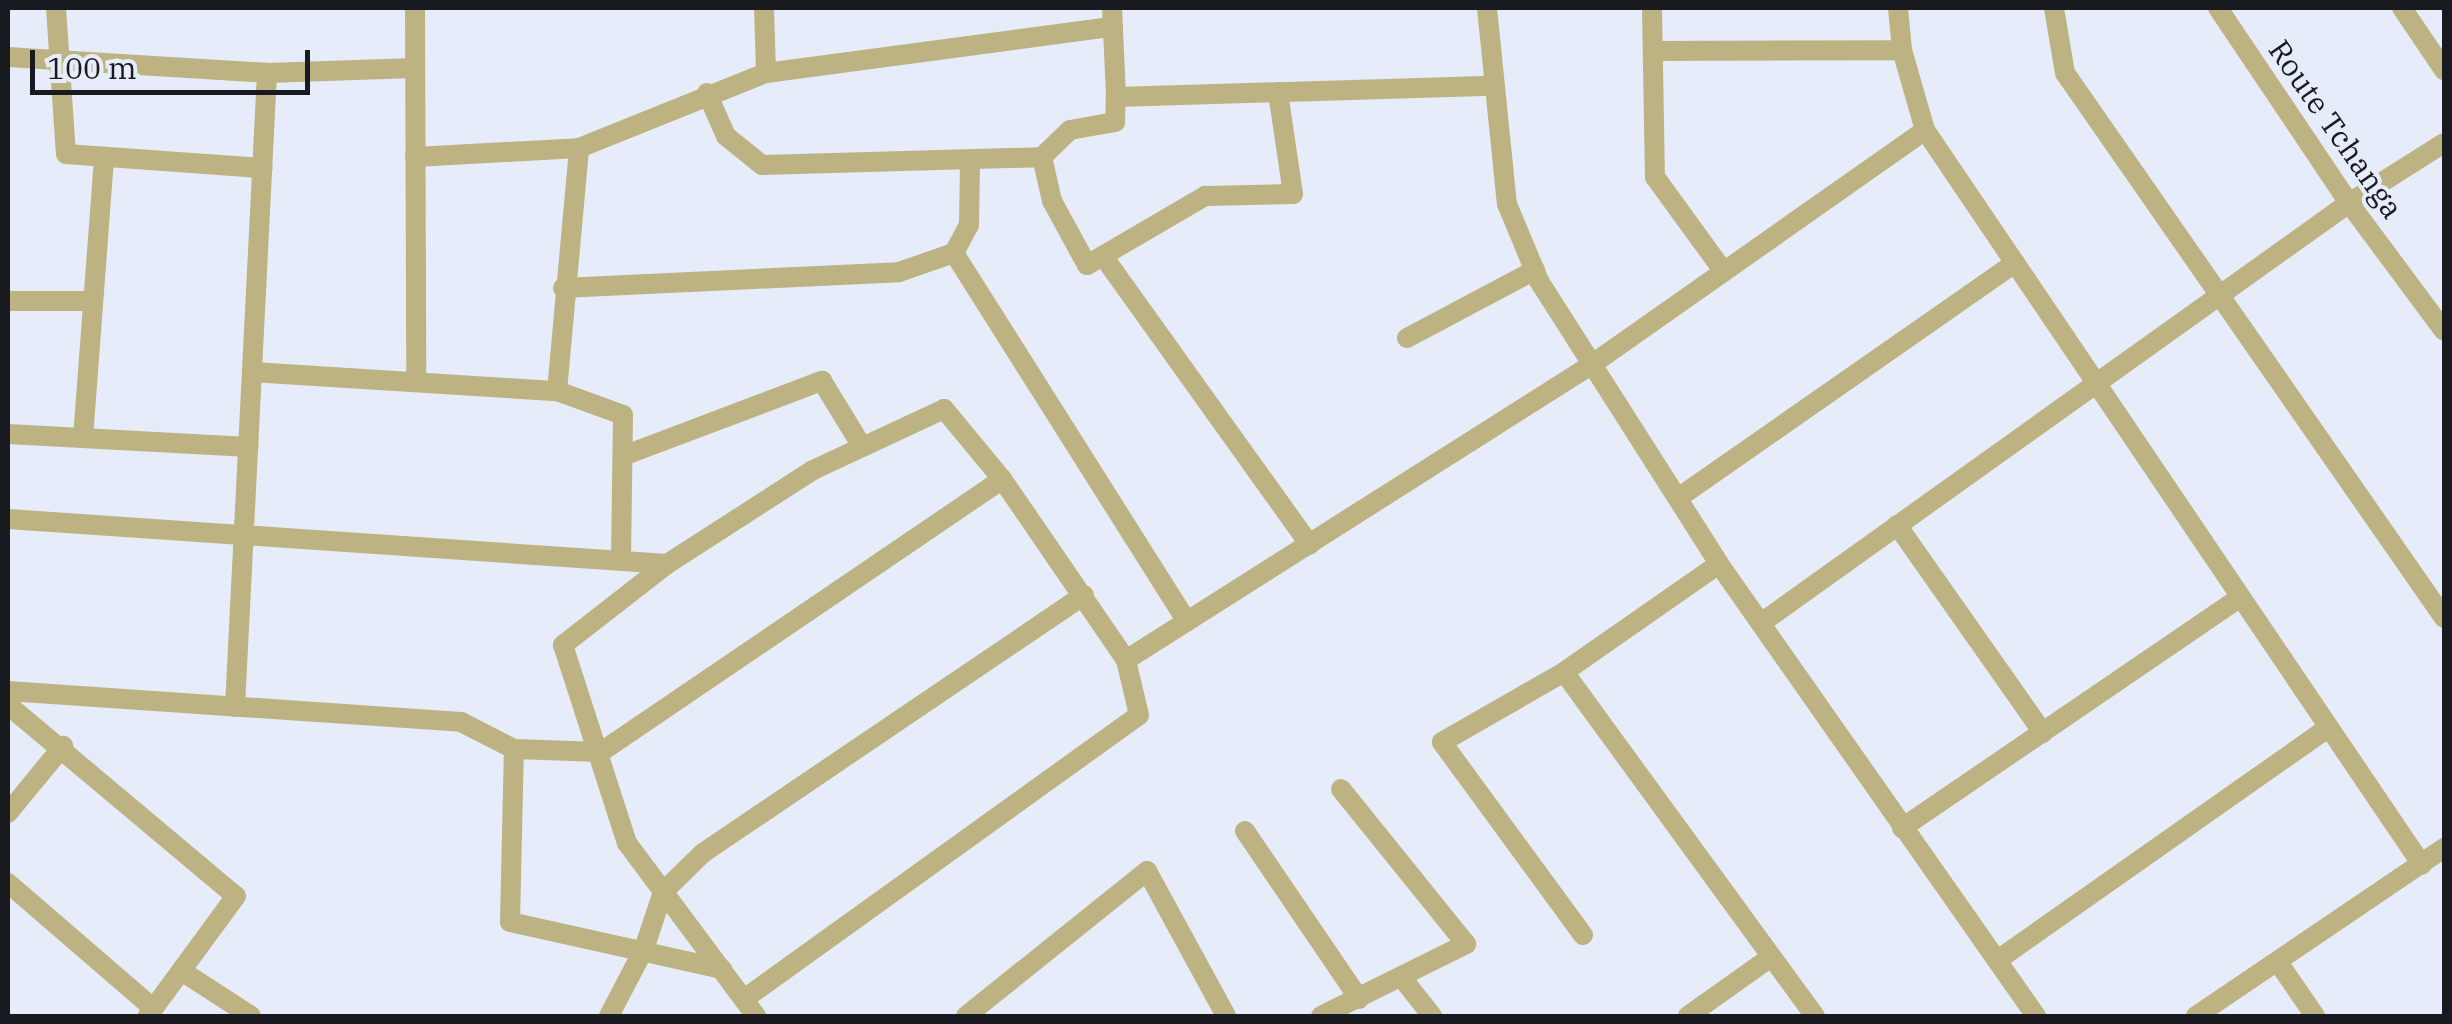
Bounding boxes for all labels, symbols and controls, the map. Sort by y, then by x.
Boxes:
scale bar [35,30,315,92]
street label: Route Tchanga [2261,33,2411,225]
text: 100 m [47,48,137,87]

